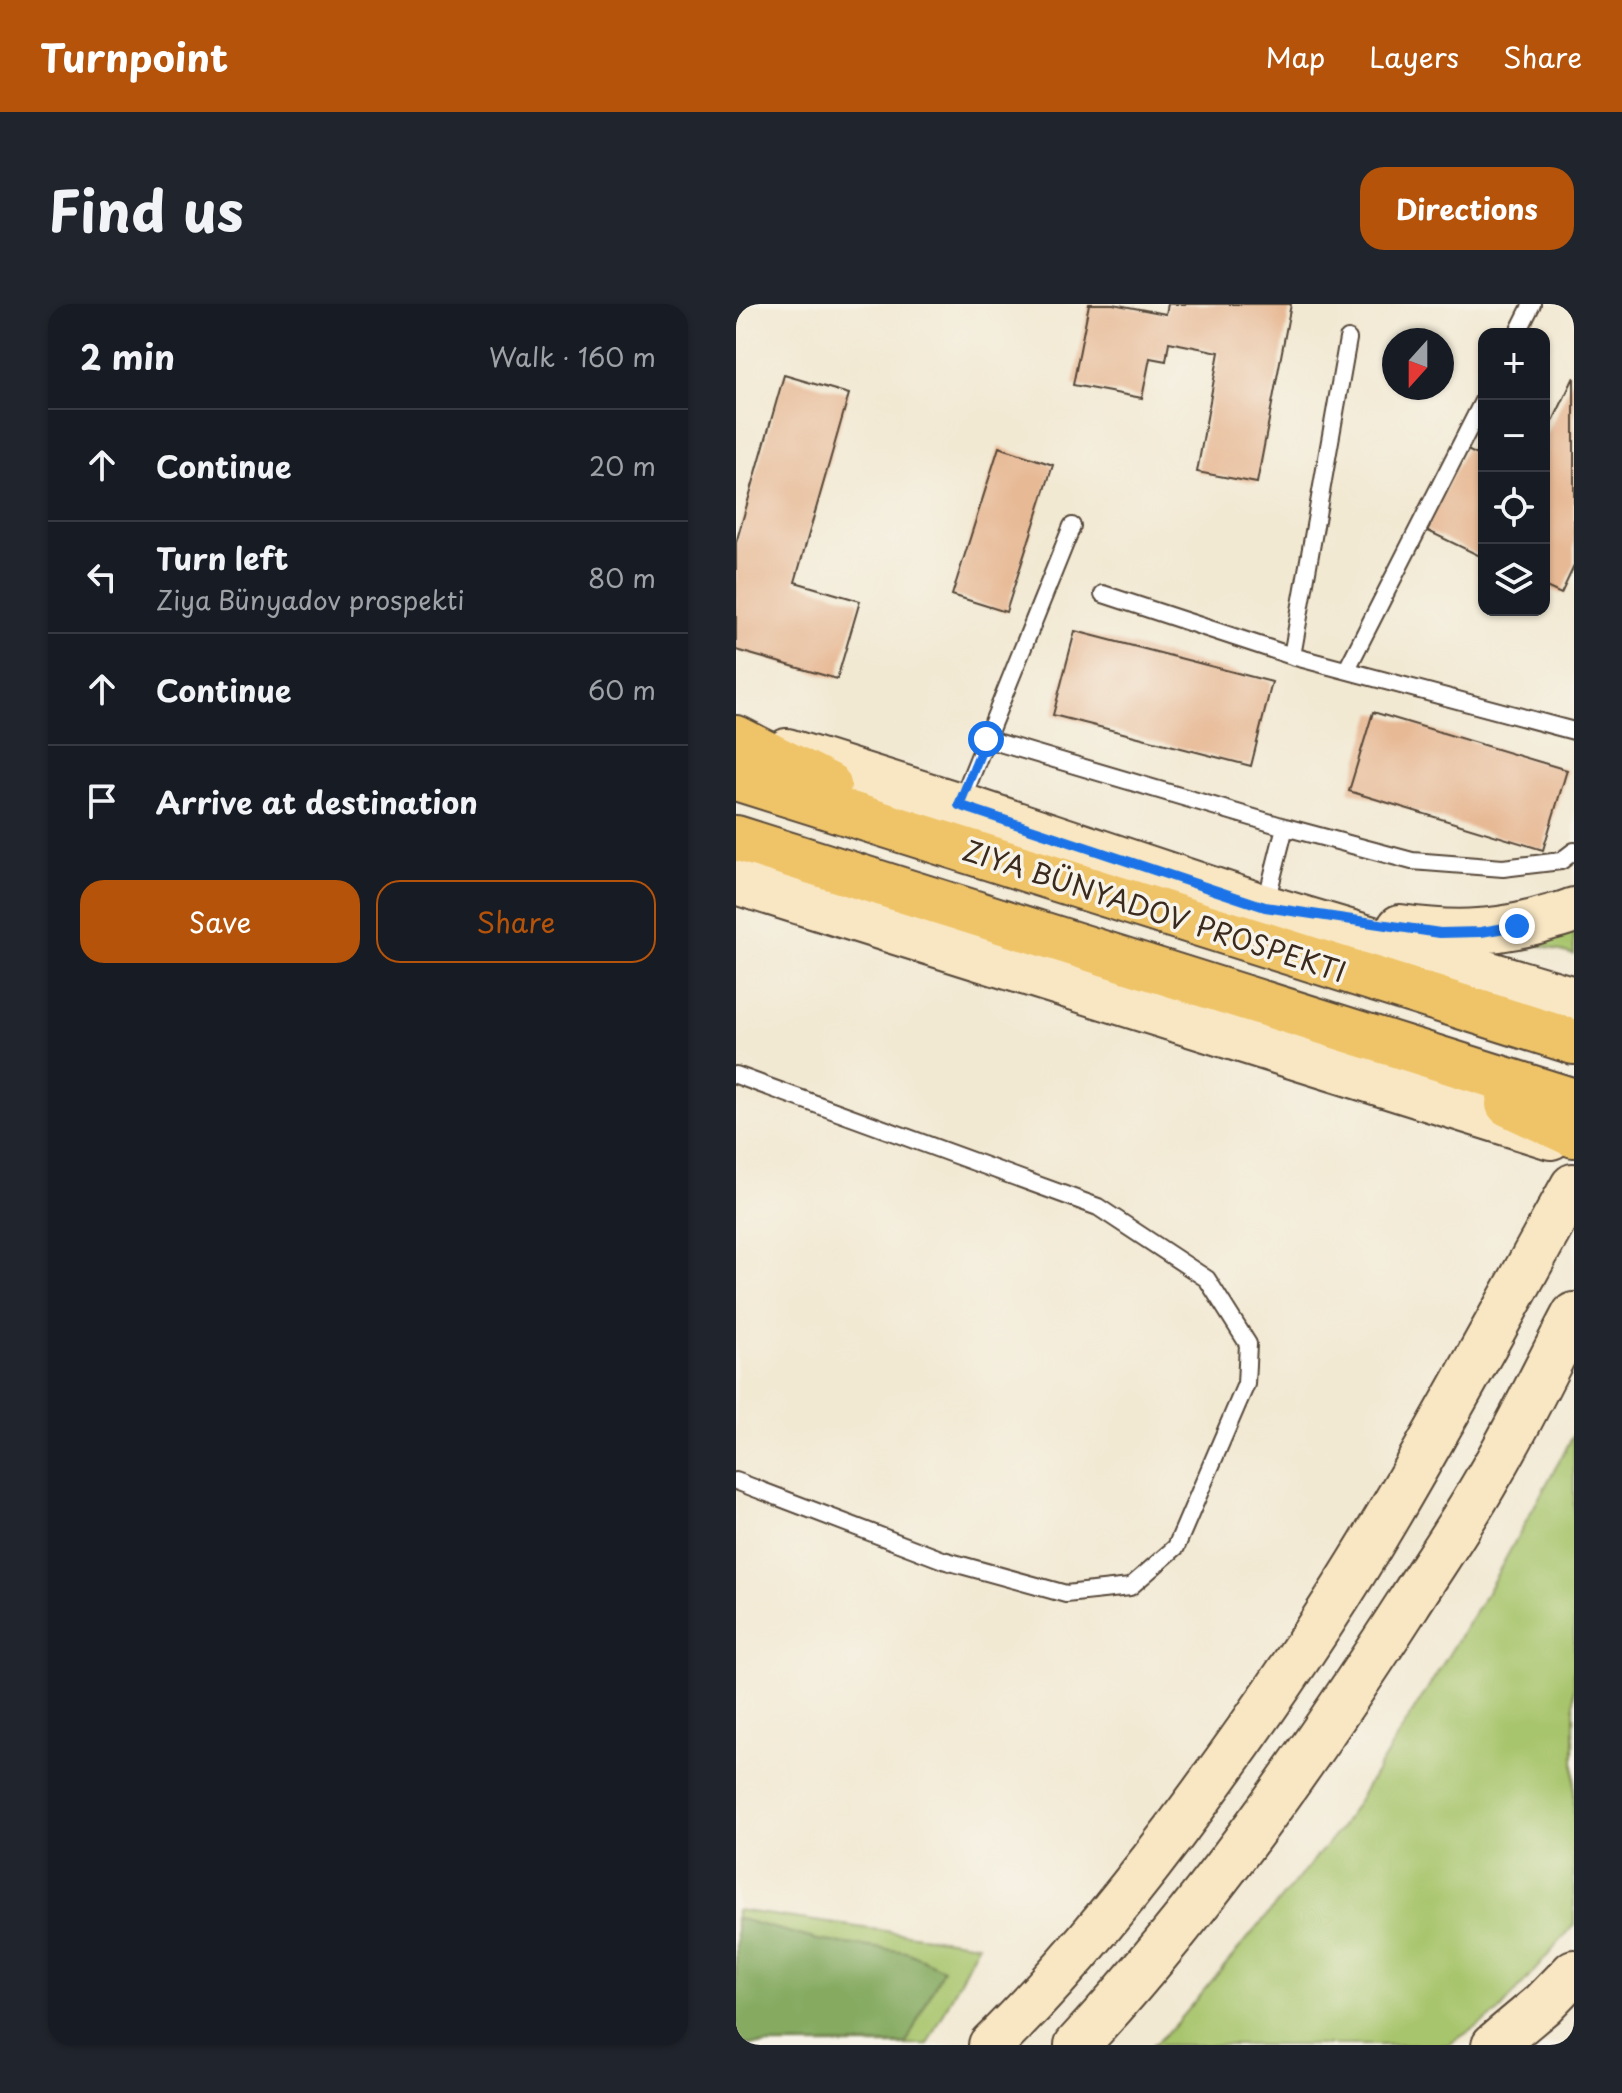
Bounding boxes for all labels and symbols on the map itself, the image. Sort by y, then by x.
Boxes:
north arrow [1382,328,1454,400]
route start [968,721,1004,757]
street label: ZIYA BÜNYADOV PROSPEKTI [958,828,1352,992]
route end [1499,908,1535,944]

